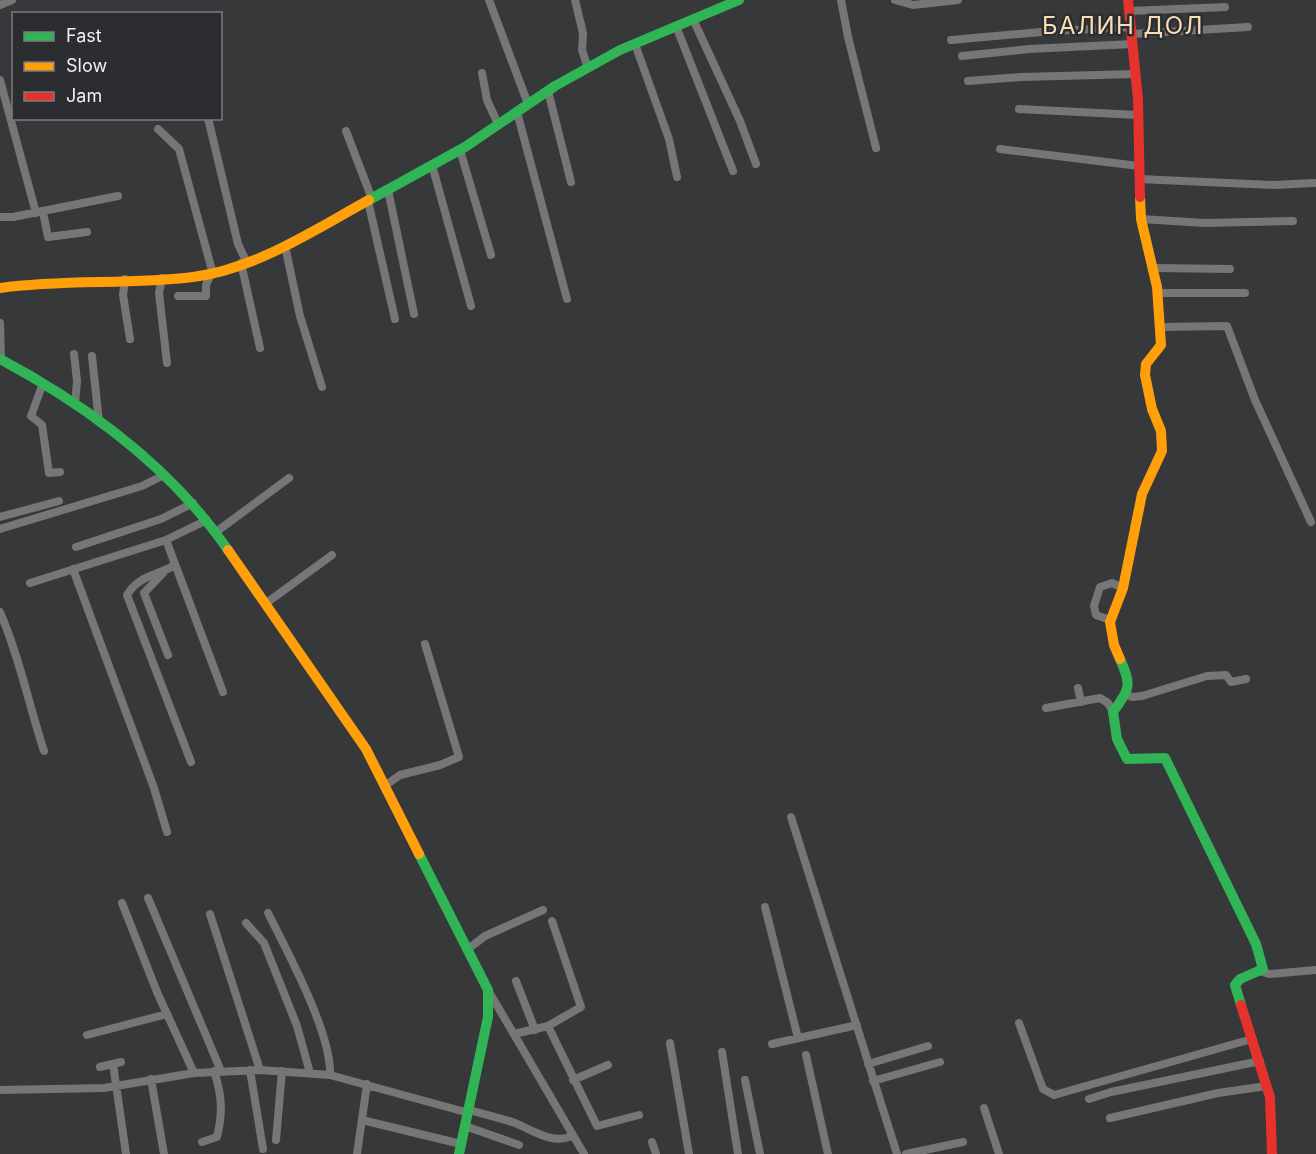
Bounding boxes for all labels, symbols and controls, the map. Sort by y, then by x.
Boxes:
district label: БАЛИН ДОЛ [1042,11,1204,40]
legend [12,12,222,120]
text: Fast [66,25,102,46]
text: Slow [66,55,107,76]
text: Jam [66,85,102,106]

